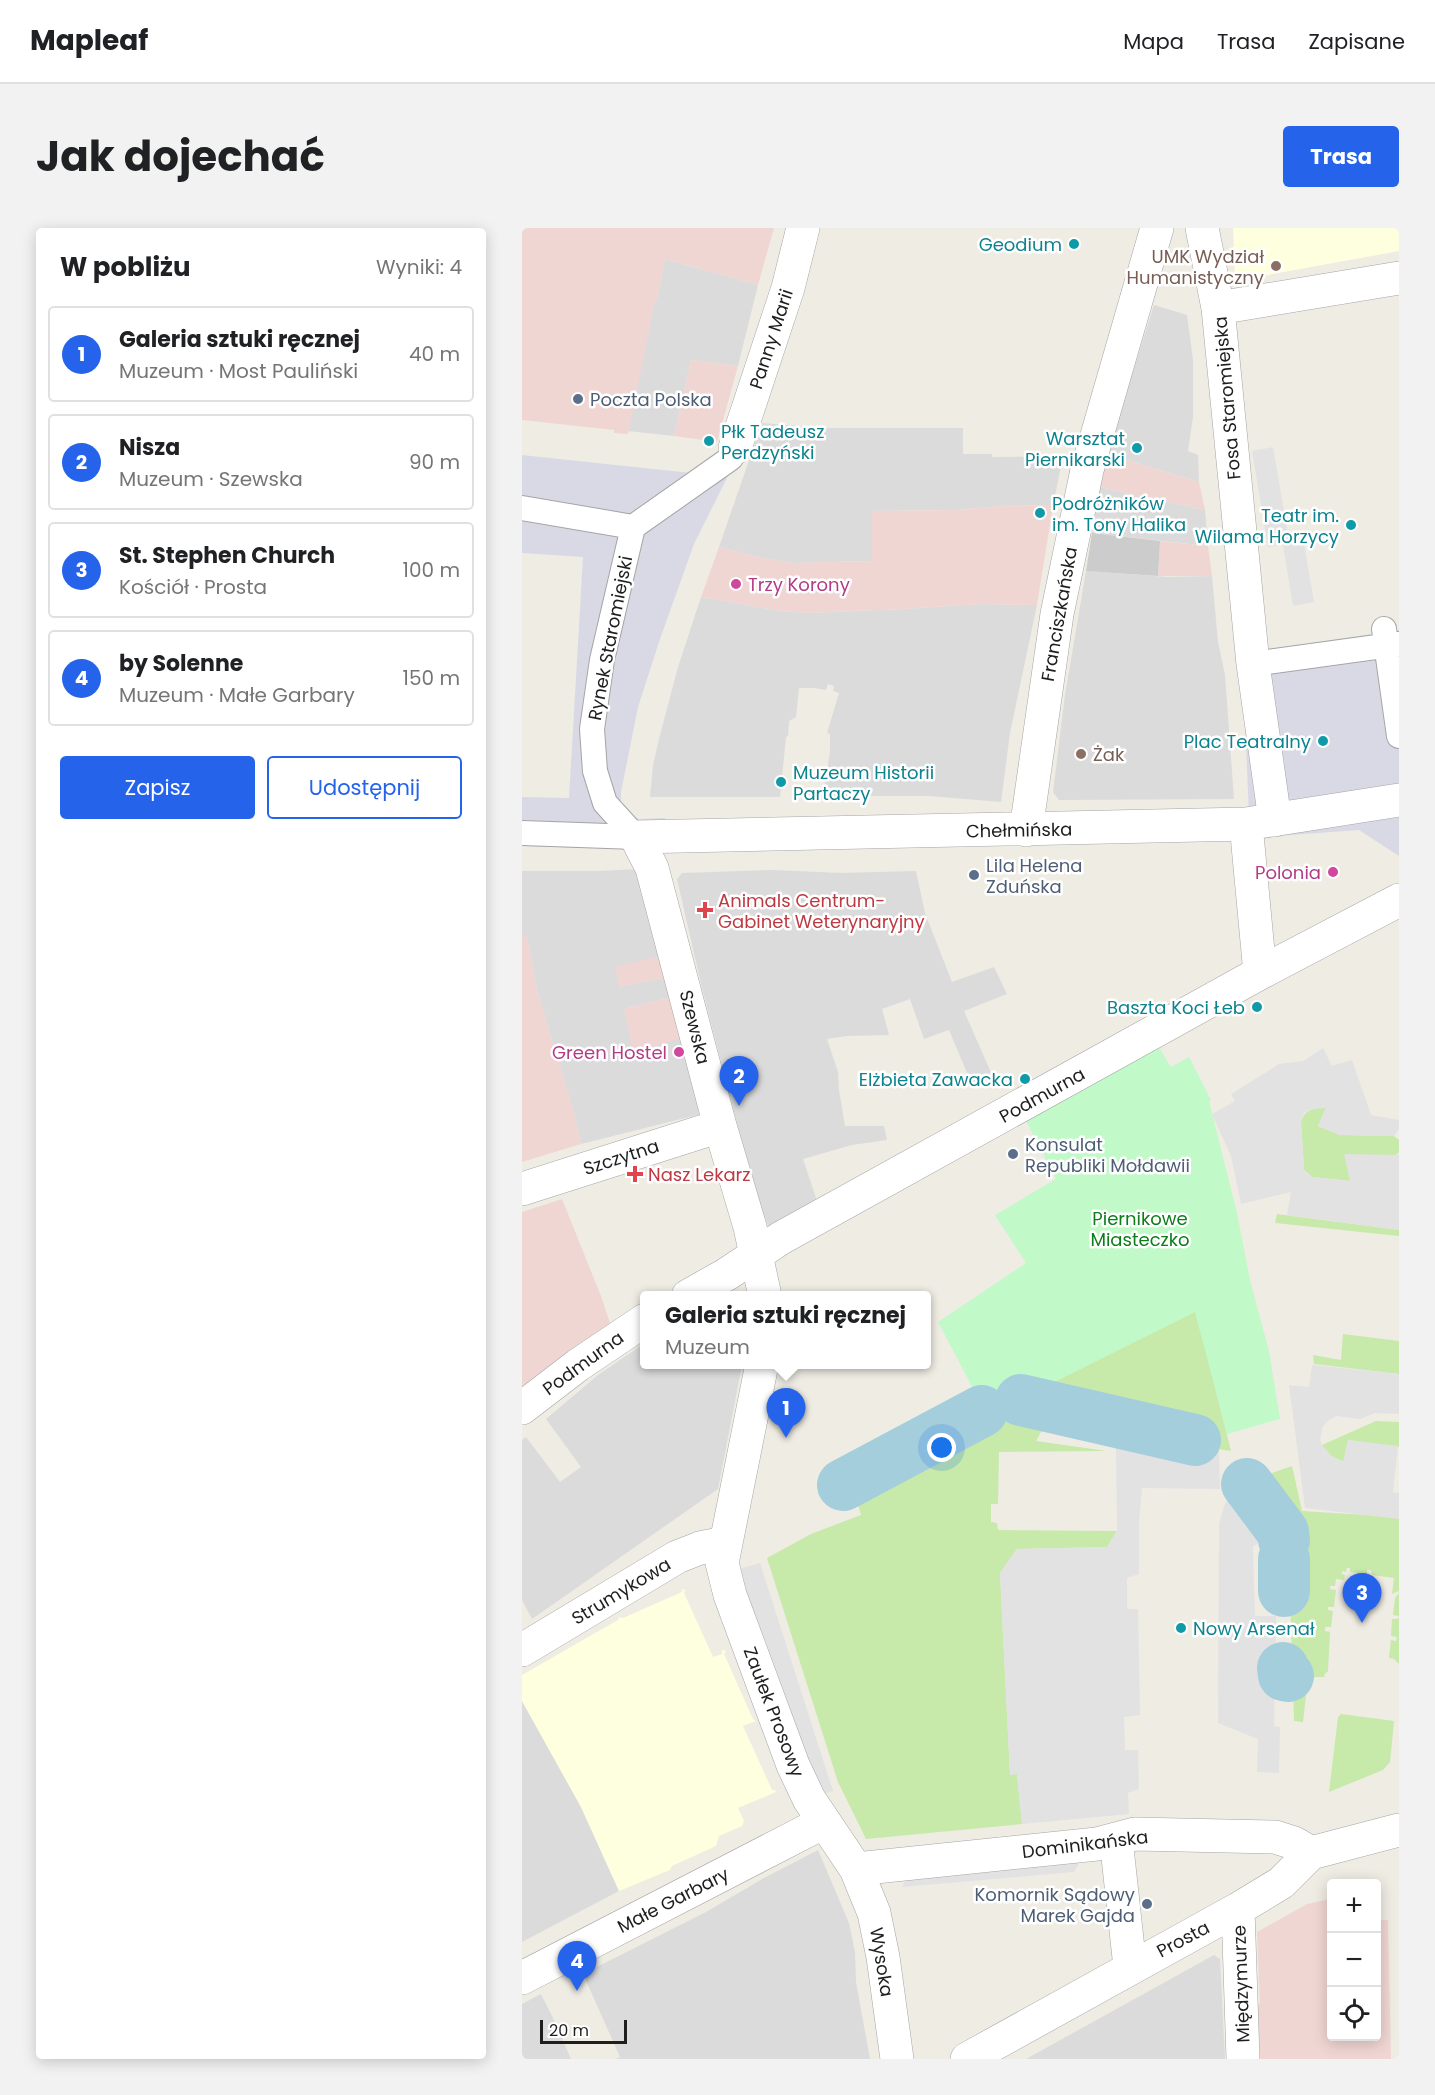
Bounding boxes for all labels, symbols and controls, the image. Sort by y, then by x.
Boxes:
text: Mapleaf [30,21,148,60]
text: Mapa [1123,27,1184,56]
text: Trasa [1217,27,1275,56]
text: Zapisane [1308,27,1405,56]
button: Trasa [1283,126,1399,187]
text: Jak dojechać [36,127,325,186]
place label: Geodium [979,232,1062,257]
marker: Geodium [1067,237,1081,251]
place label: UMK Wydział Humanistyczny [1127,244,1264,290]
text: W pobliżu [60,249,191,285]
text: Wyniki: 4 [376,253,462,281]
marker: UMK Wydział Humanistyczny [1269,259,1283,273]
street label: Panny Marii [743,286,799,392]
street label: Fosa Staromiejska [1207,315,1247,481]
text: Galeria sztuki ręcznej [119,324,360,355]
text: 1 [78,340,85,368]
text: 40 m [409,340,460,368]
text: Muzeum · Most Pauliński [119,357,358,385]
place label: Poczta Polska [590,387,712,412]
marker: Poczta Polska [571,392,585,406]
place label: Płk Tadeusz Perdzyński [721,419,824,465]
place label: Warsztat Piernikarski [1025,426,1125,472]
text: Nisza [119,432,180,463]
marker: Płk Tadeusz Perdzyński [702,434,716,448]
marker: Warsztat Piernikarski [1130,441,1144,455]
text: 2 [76,448,87,476]
text: 90 m [409,448,460,476]
text: Muzeum · Szewska [119,465,303,493]
place label: Podróżników im. Tony Halika [1052,491,1186,537]
place label: Teatr im. Wilama Horzycy [1195,503,1339,549]
marker: Podróżników im. Tony Halika [1033,506,1047,520]
marker: Teatr im. Wilama Horzycy [1344,518,1358,532]
text: St. Stephen Church [119,540,335,571]
street label: Franciszkańska [1035,545,1083,683]
street label: Rynek Staromiejski [582,554,638,722]
text: 3 [75,556,88,584]
text: 100 m [403,556,460,584]
place label: Trzy Korony [748,572,850,597]
text: Kościół · Prosta [119,573,267,601]
marker: Trzy Korony [729,577,743,591]
text: by Solenne [119,648,243,679]
text: 4 [75,664,88,692]
text: 150 m [403,664,460,692]
text: Muzeum · Małe Garbary [119,681,355,709]
place label: Plac Teatralny [1184,729,1311,754]
marker: Plac Teatralny [1316,734,1330,748]
place label: Żak [1093,742,1125,767]
marker: Żak [1074,747,1088,761]
button: Zapisz [60,756,255,819]
button: Udostępnij [267,756,462,819]
place label: Muzeum Historii Partaczy [793,760,934,806]
marker: Muzeum Historii Partaczy [774,775,788,789]
street label: Chełmińska [966,817,1072,843]
place label: Lila Helena Zduńska [986,853,1083,899]
place label: Polonia [1255,860,1321,885]
marker: Polonia [1326,865,1340,879]
marker: Lila Helena Zduńska [967,868,981,882]
place label: Animals Centrum- Gabinet Weterynaryjny [718,888,925,934]
marker: Animals Centrum- Gabinet Weterynaryjny [696,901,714,919]
street label: Szewska [674,987,716,1067]
place label: Baszta Koci Łeb [1107,995,1245,1020]
marker: Baszta Koci Łeb [1250,1000,1264,1014]
place label: Green Hostel [552,1040,667,1065]
marker: Green Hostel [672,1045,686,1059]
pin: 2 [720,1056,758,1106]
street label: Podmurna [995,1061,1089,1129]
place label: Elżbieta Zawacka [859,1067,1013,1092]
marker: Elżbieta Zawacka [1018,1072,1032,1086]
place label: Konsulat Republiki Mołdawii [1025,1132,1190,1178]
street label: Szczytna [580,1133,662,1181]
marker: Konsulat Republiki Mołdawii [1006,1147,1020,1161]
place label: Nasz Lekarz [648,1162,751,1187]
marker: Nasz Lekarz [626,1165,644,1183]
park label: Piernikowe Miasteczko [1090,1206,1190,1252]
popup [640,1291,931,1369]
text: Galeria sztuki ręcznej [665,1300,906,1331]
street label: Podmurna [537,1325,629,1401]
text: Muzeum [665,1333,750,1361]
pin: 1 [766,1388,806,1438]
your location [927,1433,956,1462]
street label: Strumykowa [567,1552,675,1630]
pin: 3 [1342,1574,1382,1623]
place label: Nowy Arsenał [1193,1616,1315,1641]
marker: Nowy Arsenał [1174,1621,1188,1635]
street label: Zaułek Prosowy [738,1643,810,1781]
street label: Dominikańska [1020,1824,1150,1864]
street label: Małe Garbary [613,1861,733,1939]
map controls [1327,1879,1381,2041]
button: + [1327,1879,1381,1933]
place label: Komornik Sądowy Marek Gajda [975,1882,1135,1928]
marker: Komornik Sądowy Marek Gajda [1140,1897,1154,1911]
street label: Prosta [1152,1915,1214,1963]
street label: Wysoka [864,1925,900,1999]
street label: Międzymurze [1226,1925,1256,2043]
button: − [1327,1933,1381,1987]
pin: 4 [558,1942,596,1991]
button: locate [1327,1987,1381,2041]
scale bar [540,2017,627,2044]
text: 20 m [549,2019,589,2042]

